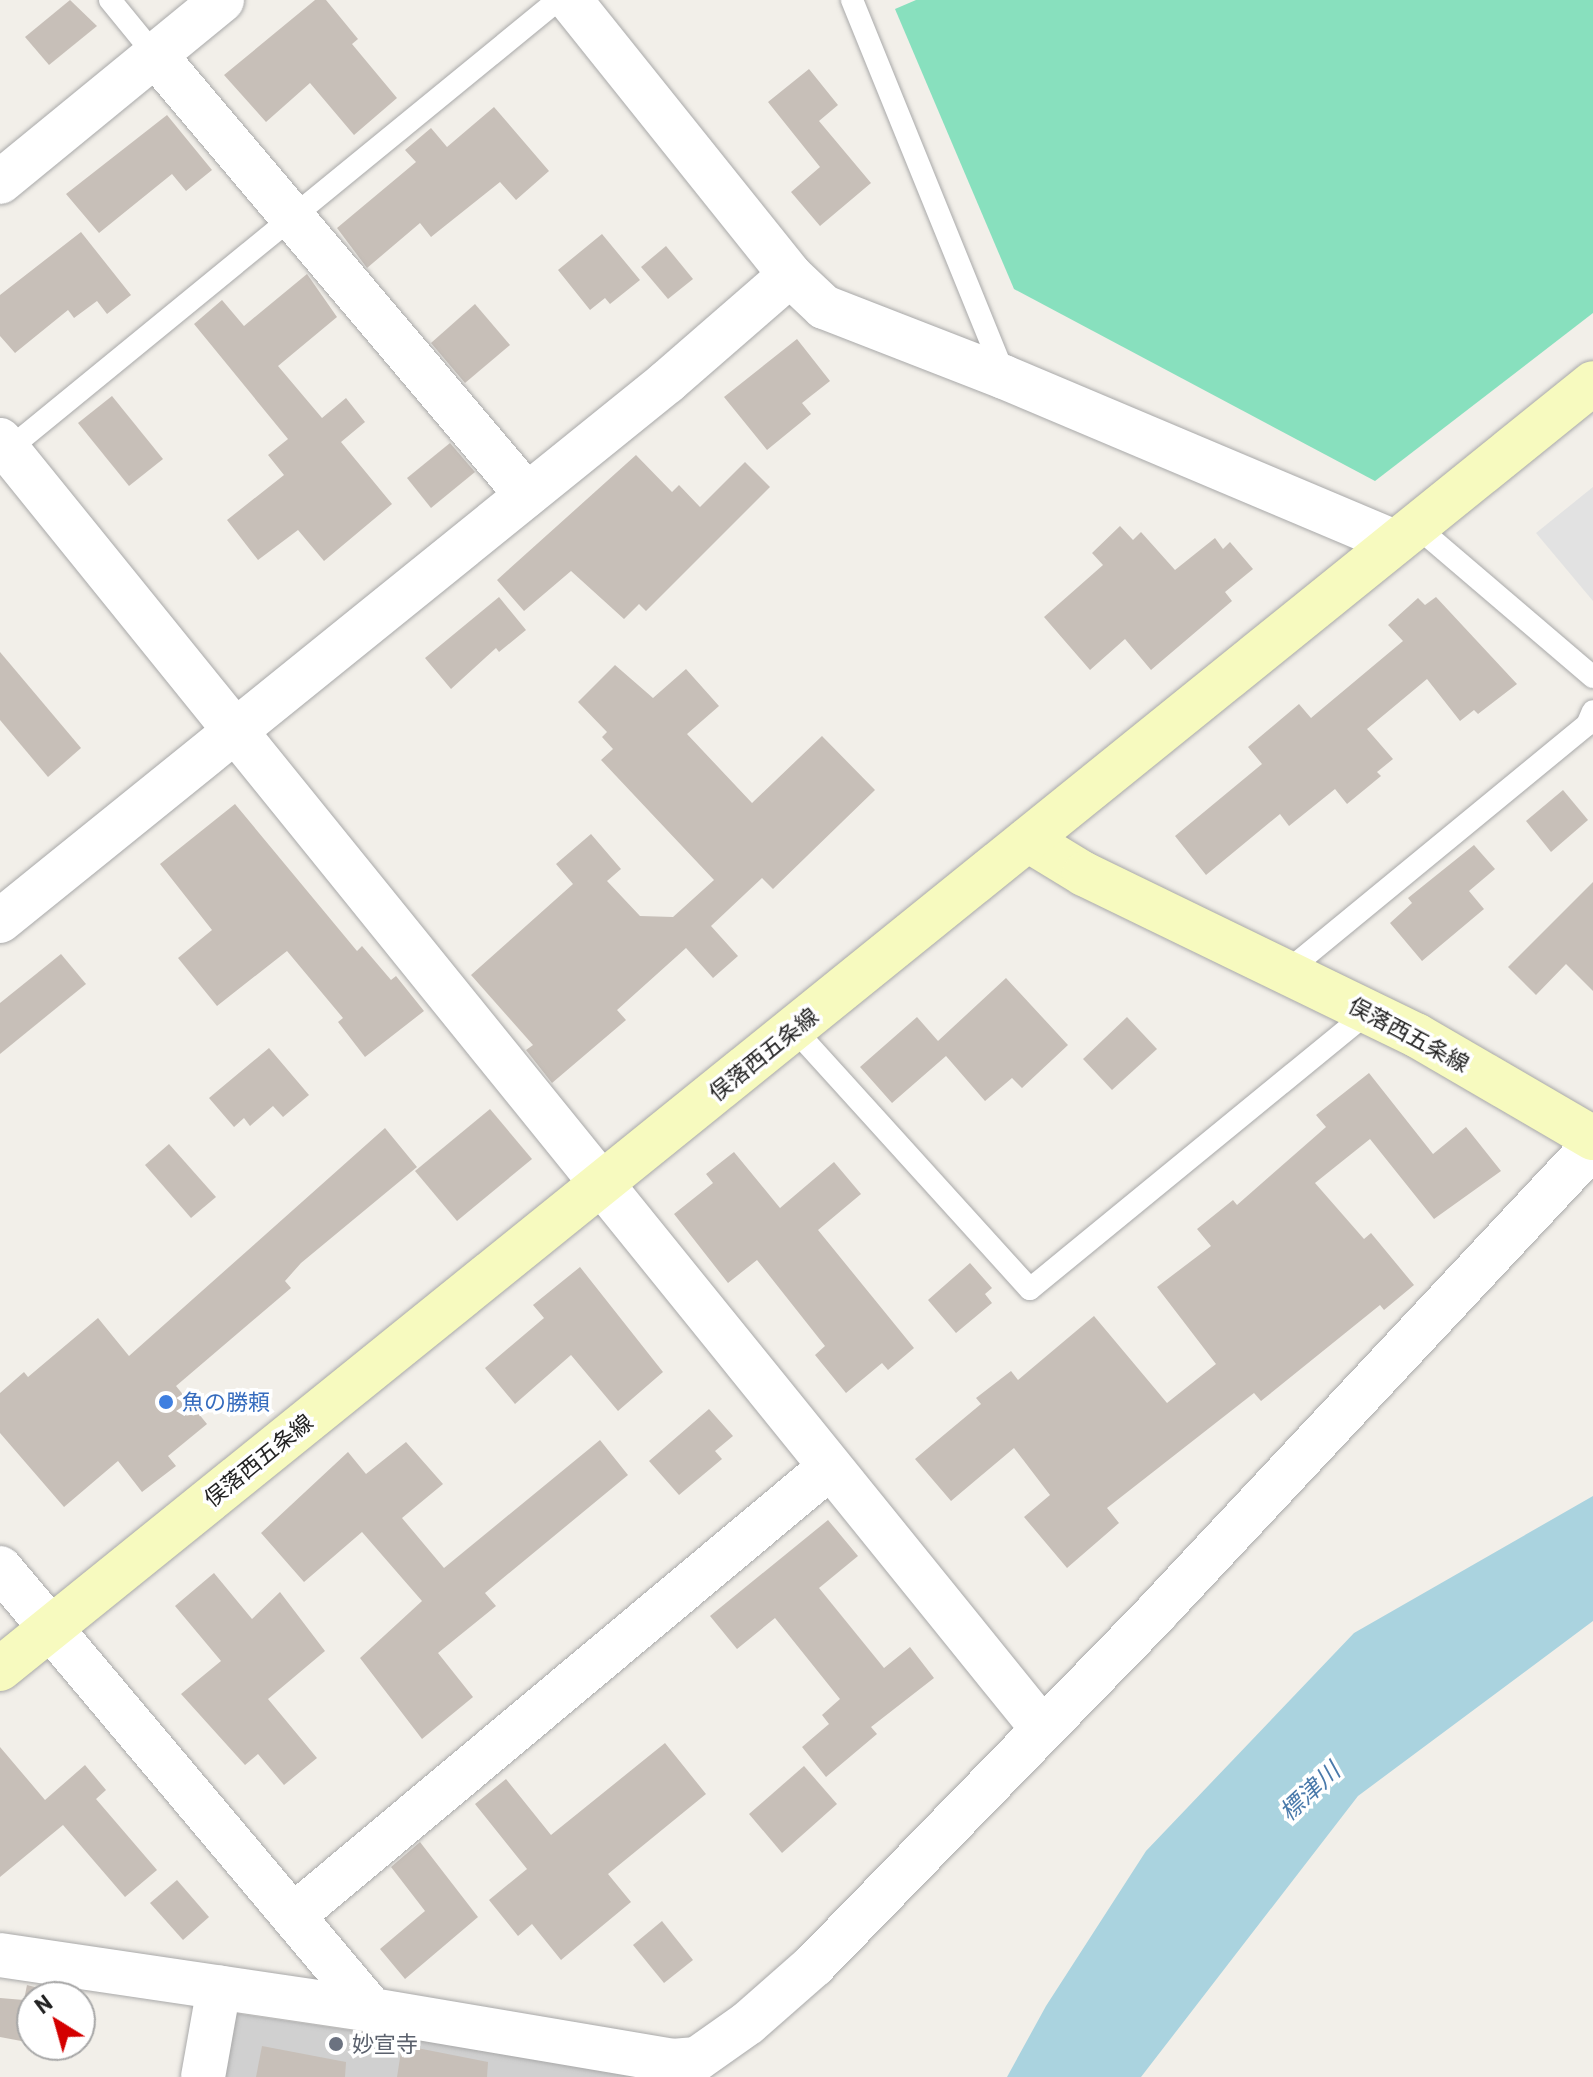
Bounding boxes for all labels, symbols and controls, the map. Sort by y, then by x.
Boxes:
street label: 俣落西五条線 [1345,991,1473,1077]
street label: 俣落西五条線 [703,1002,823,1106]
place label: 魚の勝頼 [182,1389,270,1415]
marker: 魚の勝頼 [157,1393,175,1411]
street label: 俣落西五条線 [198,1408,318,1512]
water label: 標津川 [1273,1756,1345,1826]
north arrow [16,1981,96,2061]
text: N [29,1989,56,2018]
place label: 妙宣寺 [352,2031,418,2057]
marker: 妙宣寺 [327,2035,345,2053]

